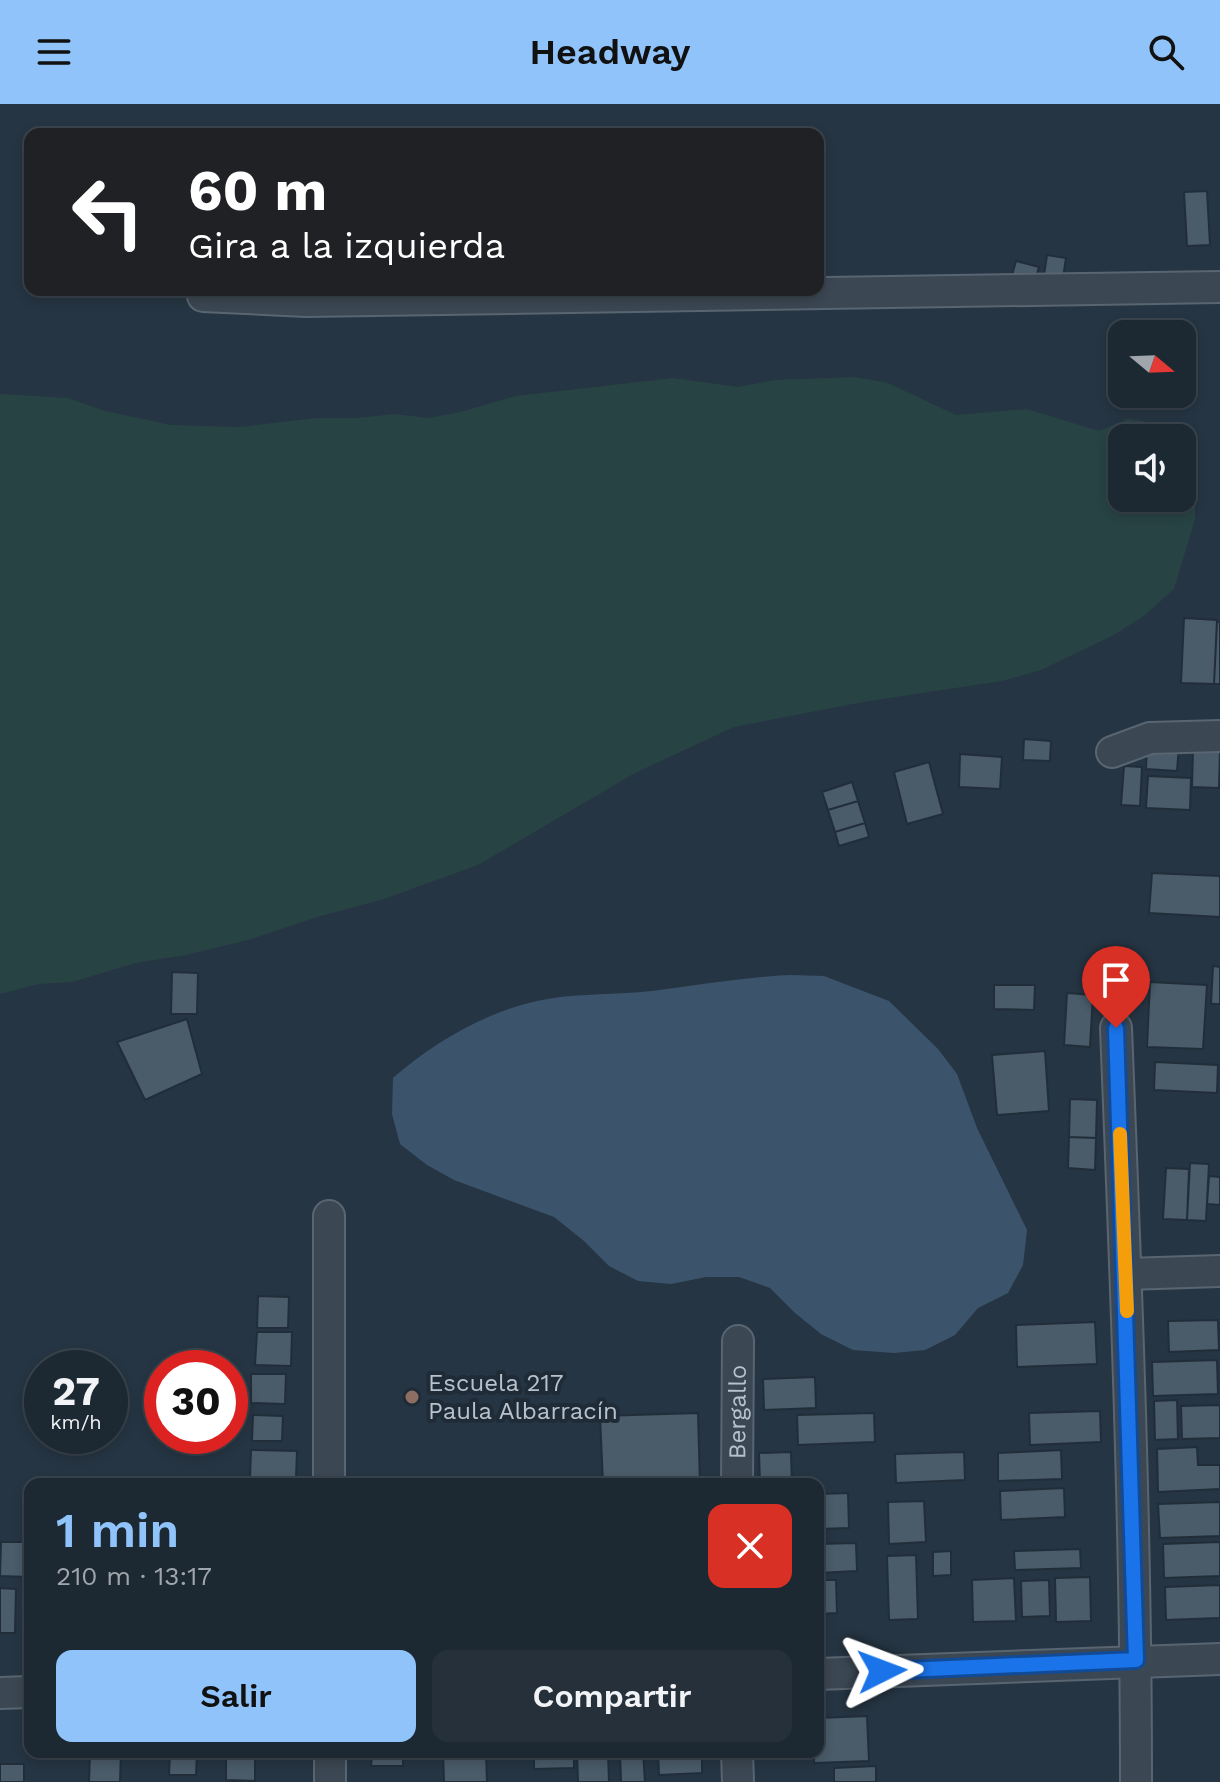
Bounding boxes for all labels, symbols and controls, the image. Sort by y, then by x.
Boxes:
icon: menu [32,30,76,74]
icon: search [1144,30,1188,74]
text: Headway [530,31,690,73]
text: 60 m [188,158,327,224]
icon: left [56,160,160,264]
text: Gira a la izquierda [188,225,505,267]
north arrow [1108,320,1196,408]
map controls [1108,320,1196,512]
button: sound [1108,424,1196,512]
pin [1082,946,1150,1028]
icon: arrive [1094,958,1138,1002]
speed limit sign: 30 [144,1350,248,1454]
street label: Bergallo [723,1365,752,1459]
text: 27 [52,1368,100,1415]
place label: Escuela 217 Paula Albarracín [428,1369,618,1425]
marker: Escuela 217 Paula Albarracín [403,1388,421,1406]
text: km/h [50,1410,102,1434]
text: 1 min [56,1502,179,1559]
button: close [708,1504,792,1588]
text: 210 m · 13:17 [56,1561,212,1591]
position arrow [840,1629,924,1713]
button: Salir [56,1650,416,1742]
button: Compartir [432,1650,792,1742]

